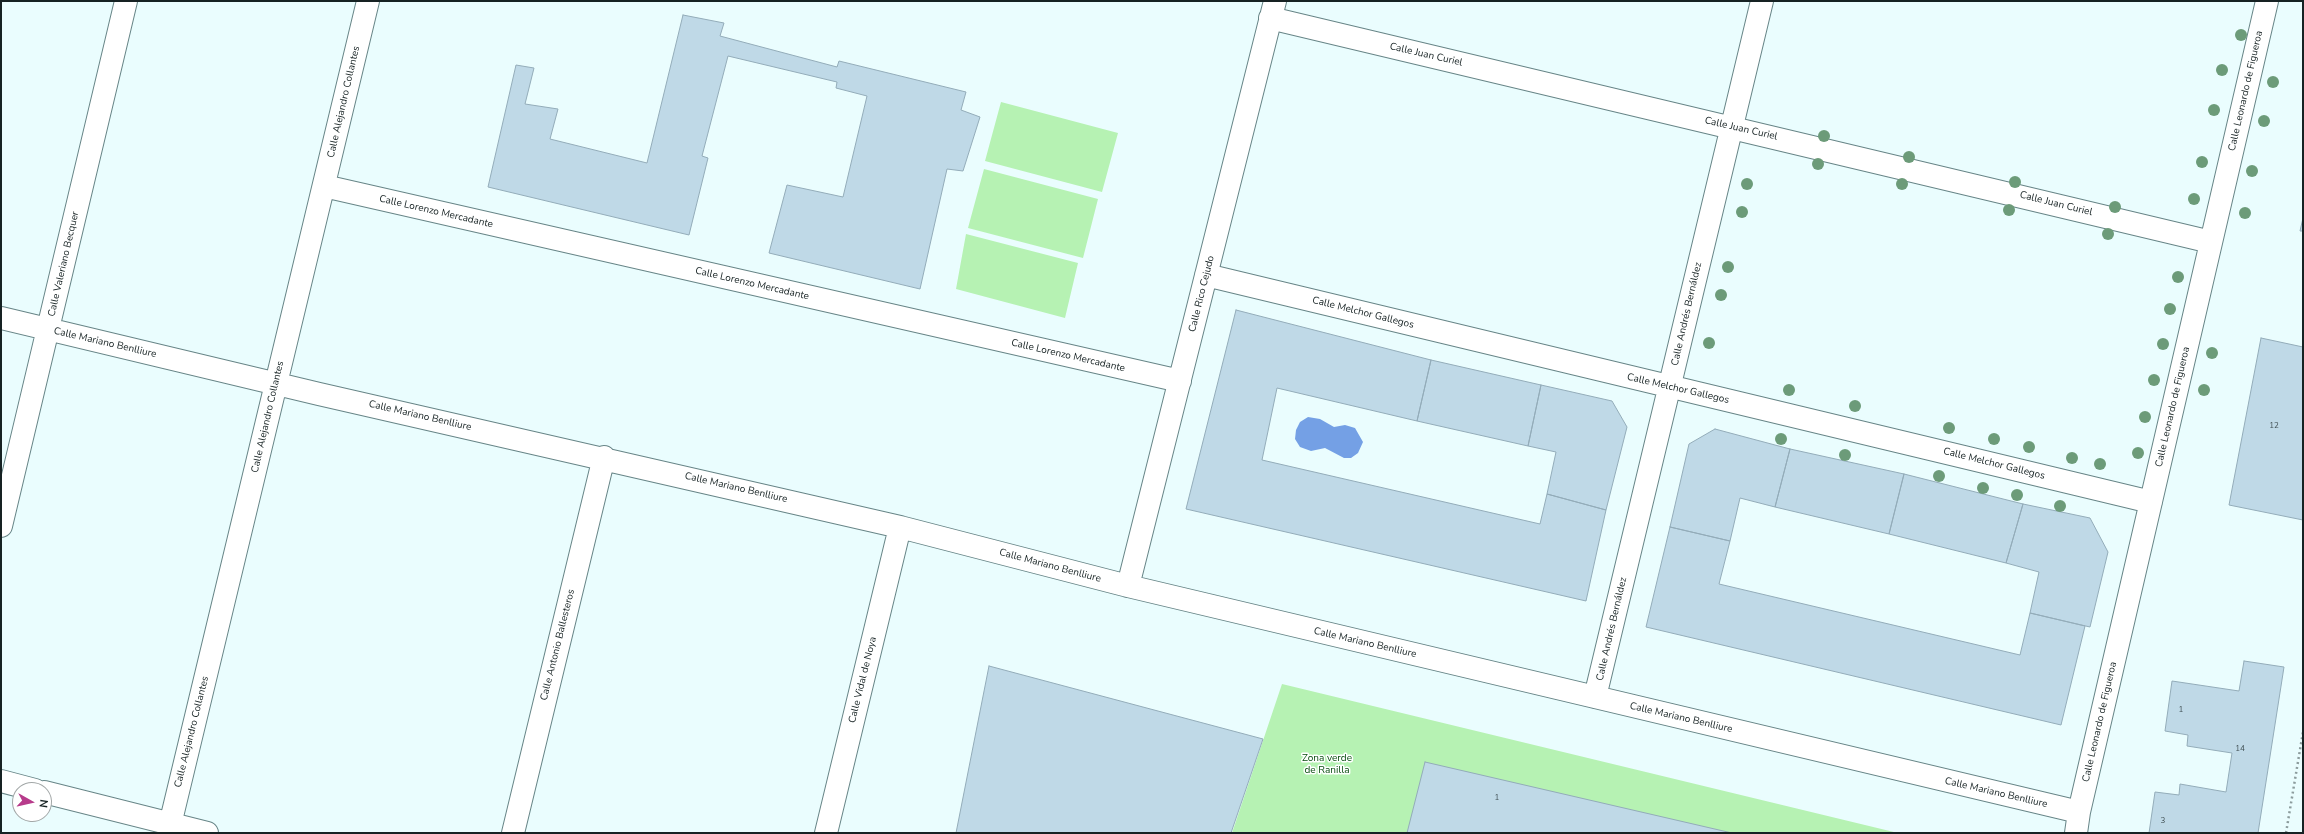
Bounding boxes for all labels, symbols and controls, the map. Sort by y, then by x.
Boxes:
street label: Calle Leonardo de Figueroa [2226,30,2266,152]
street label: Calle Juan Curiel [1388,41,1464,69]
street label: Calle Alejandro Collantes [325,45,363,159]
street label: Calle Juan Curiel [1703,115,1779,143]
street label: Calle Juan Curiel [2018,189,2094,219]
street label: Calle Lorenzo Mercadante [378,193,494,231]
street label: Calle Valeriano Becquer [46,210,82,318]
street label: Calle Rico Cejudo [1187,255,1217,333]
street label: Calle Andrés Bernáldez [1669,261,1705,367]
street label: Calle Lorenzo Mercadante [694,265,810,303]
street label: Calle Melchor Gallegos [1311,295,1415,331]
street label: Calle Mariano Benlliure [53,325,157,361]
street label: Calle Lorenzo Mercadante [1010,337,1126,375]
street label: Calle Leonardo de Figueroa [2153,346,2193,468]
street label: Calle Alejandro Collantes [249,360,287,474]
street label: Calle Melchor Gallegos [1626,371,1730,407]
street label: Calle Mariano Benlliure [368,398,472,434]
house number: 12 [2269,421,2279,431]
street label: Calle Melchor Gallegos [1942,446,2046,482]
street label: Calle Mariano Benlliure [684,470,788,506]
street label: Calle Mariano Benlliure [998,547,1102,585]
street label: Calle Andrés Bernáldez [1594,576,1630,682]
street label: Calle Antonio Ballesteros [538,588,578,702]
street label: Calle Mariano Benlliure [1313,625,1417,661]
street label: Calle Vidal de Noya [846,636,880,724]
street label: Calle Leonardo de Figueroa [2080,661,2120,783]
street label: Calle Alejandro Collantes [172,675,212,789]
street label: Calle Mariano Benlliure [1629,700,1733,736]
house number: 1 [2179,705,2183,715]
house number: 14 [2235,744,2245,754]
park label: Zona verde de Ranilla [1302,753,1352,776]
street label: Calle Mariano Benlliure [1944,775,2048,811]
north arrow [12,782,52,822]
house number: 1 [1495,793,1499,803]
text: N [35,798,51,809]
house number: 3 [2161,816,2165,826]

